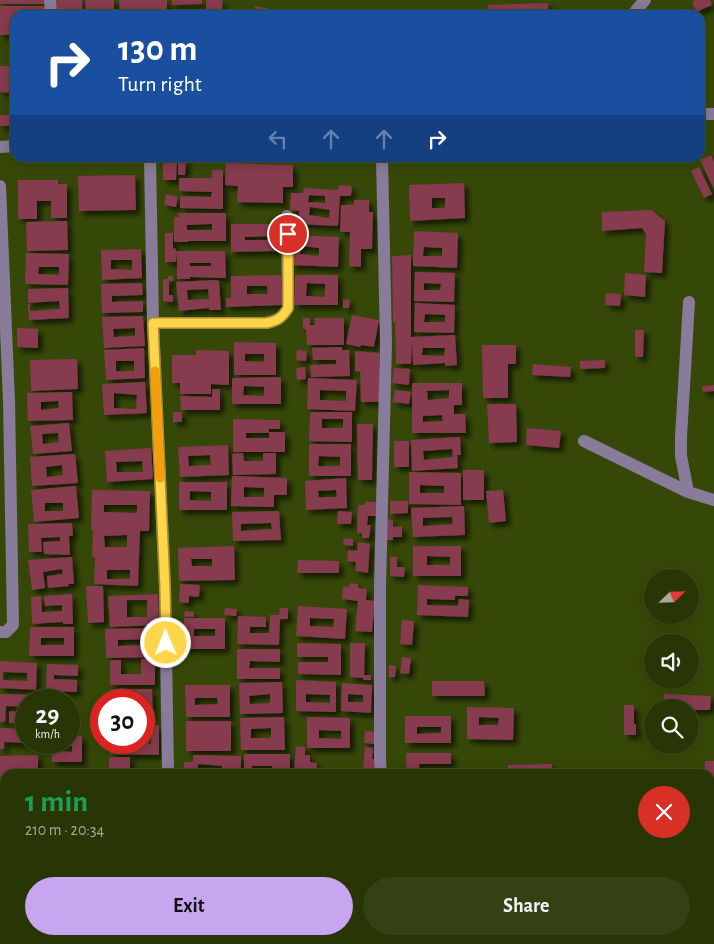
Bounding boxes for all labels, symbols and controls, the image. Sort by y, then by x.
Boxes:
icon: right [35,30,100,95]
text: 130 m [118,32,197,67]
text: Turn right [118,73,202,95]
icon: left [264,125,292,153]
icon: ahead [317,125,345,153]
icon: ahead [370,125,398,153]
icon: right [423,125,451,153]
pin [267,213,309,255]
icon: arrive [274,220,302,248]
north arrow [644,569,699,624]
map controls [644,569,699,754]
position arrow [139,616,191,668]
button: sound [644,634,699,689]
speed limit sign: 30 [90,689,155,754]
button: search [644,699,699,754]
text: 29 [36,703,59,728]
text: km/h [35,728,60,740]
button: close [638,786,690,838]
text: 1 min [25,787,88,817]
text: 210 m · 20:34 [25,822,104,838]
button: Exit [25,877,353,935]
button: Share [363,877,690,935]

